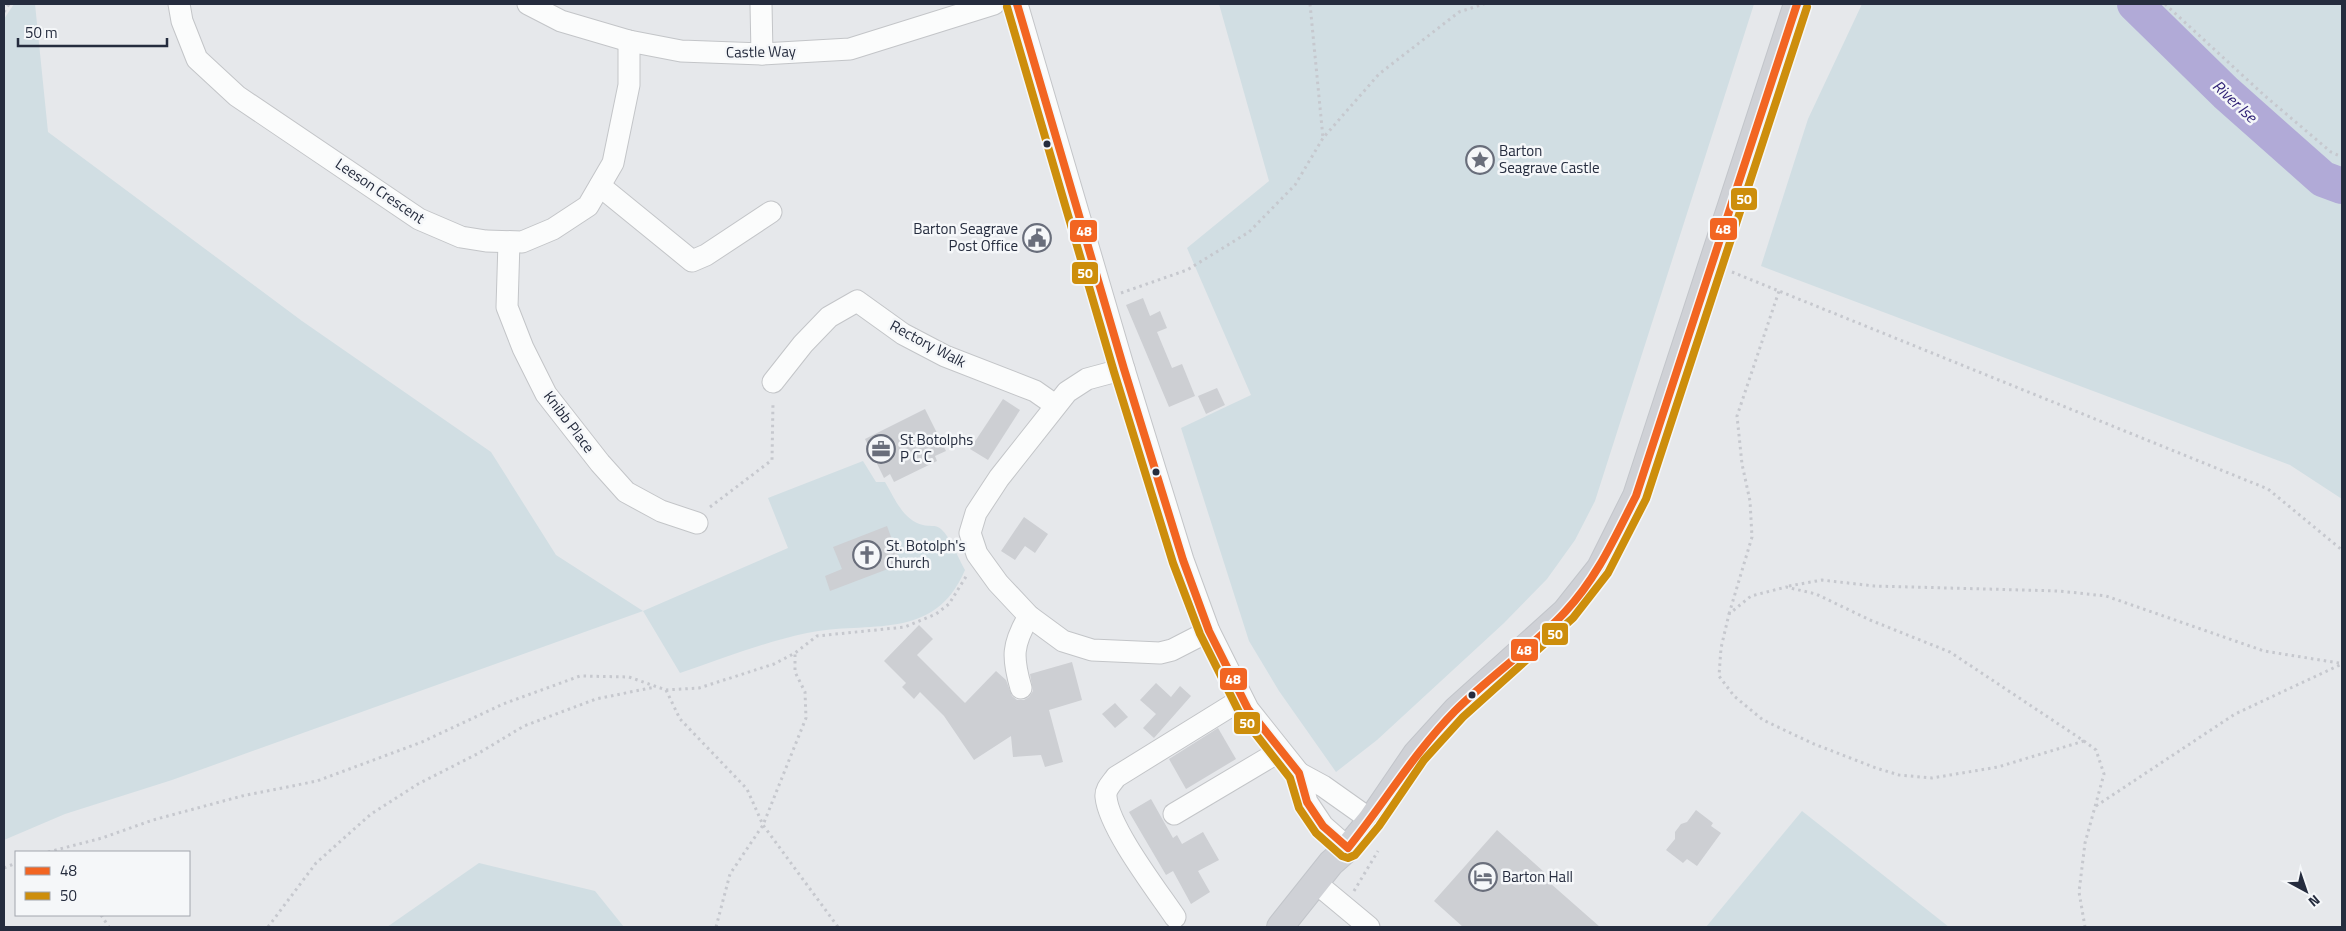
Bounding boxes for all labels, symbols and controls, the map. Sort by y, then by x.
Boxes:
scale bar [18,15,166,47]
text: 50 m [25,21,58,44]
street label: Castle Way [726,39,796,64]
water label: River Ise [2207,74,2264,129]
unlabelled marker [1042,139,1052,149]
place label: Barton Seagrave Castle [1499,139,1599,179]
place icon: Barton Seagrave Castle [1465,145,1495,175]
street label: Leeson Crescent [331,152,430,229]
line badge: 50 [1730,187,1758,211]
text: 50 [1736,188,1752,209]
place label: Barton Seagrave Post Office [913,217,1018,257]
line badge: 48 [1709,217,1738,241]
text: 48 [1715,218,1731,239]
line badge: 48 [1069,219,1098,243]
text: 48 [1076,220,1092,241]
public building icon: Barton Seagrave Post Office [1022,223,1052,253]
line badge: 50 [1071,261,1099,285]
text: 50 [1077,262,1093,283]
street label: Rectory Walk [886,314,970,373]
street label: Knibb Place [538,386,600,458]
place label: St Botolphs P C C [900,428,973,468]
office icon: St Botolphs P C C [866,434,896,464]
unlabelled marker [1151,467,1161,477]
place label: St. Botolph's Church [886,534,965,574]
church icon: St. Botolph's Church [852,540,882,570]
line badge: 50 [1541,622,1569,646]
text: 50 [1547,623,1563,644]
line badge: 48 [1510,638,1539,662]
text: 48 [1516,639,1532,660]
line badge: 48 [1219,667,1248,691]
text: 48 [1225,668,1241,689]
unlabelled marker [1467,690,1477,700]
line badge: 50 [1233,711,1261,735]
text: 50 [1239,712,1255,733]
legend [15,851,190,916]
text: 48 [60,859,77,882]
hotel icon: Barton Hall [1468,862,1498,892]
place label: Barton Hall [1502,865,1573,888]
north arrow [2281,866,2331,916]
text: 50 [60,884,77,907]
text: N [2304,890,2325,913]

